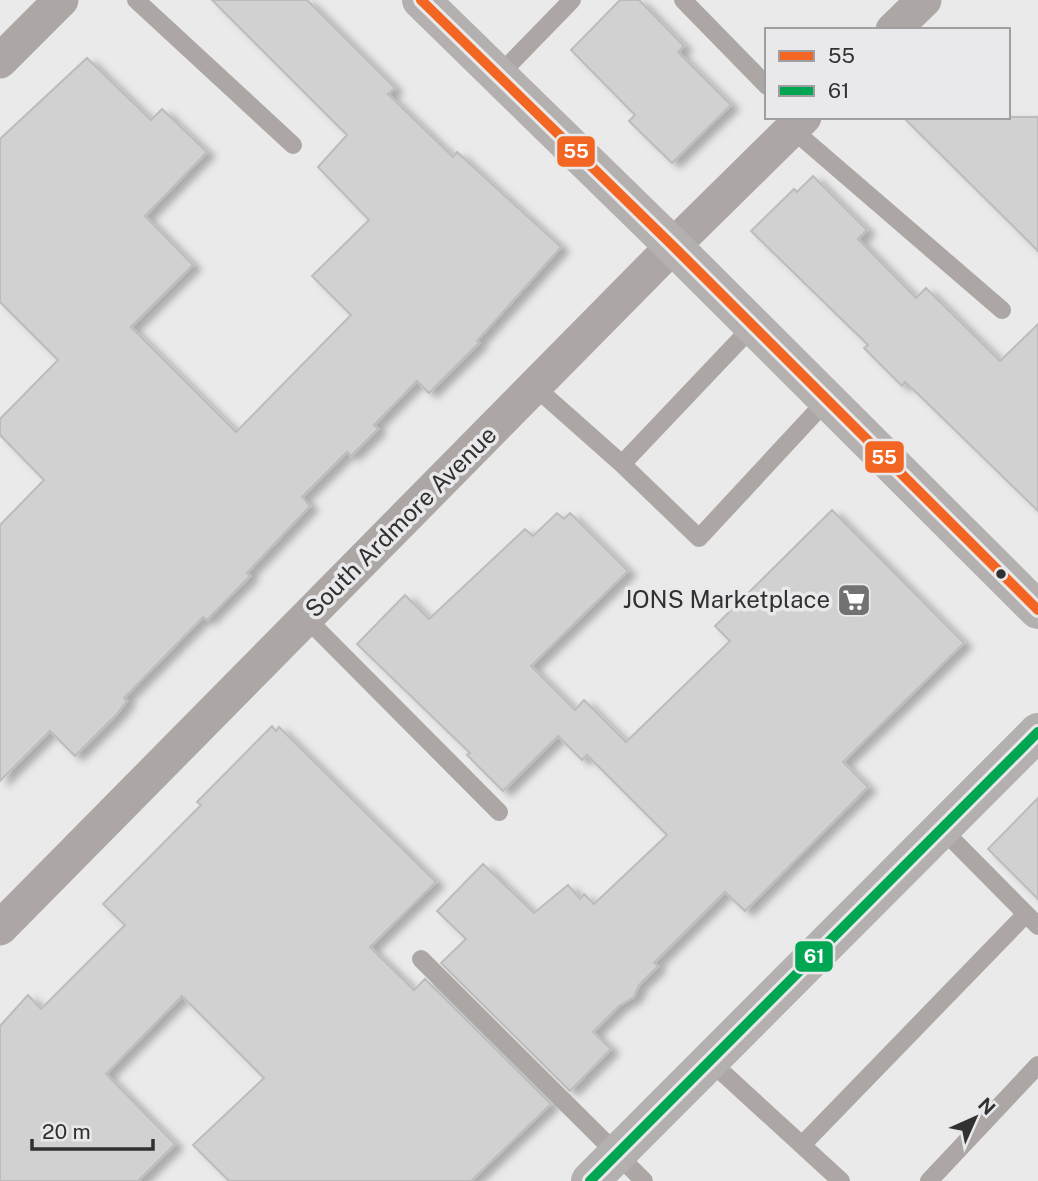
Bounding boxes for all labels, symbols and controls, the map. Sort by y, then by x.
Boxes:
legend [765,28,1010,119]
text: 55 [828,43,855,68]
text: 61 [828,78,850,103]
line badge: 55 [556,135,596,168]
text: 55 [563,140,589,162]
street label: South Ardmore Avenue [299,420,502,623]
line badge: 55 [864,440,905,474]
text: 55 [871,446,897,468]
unlabelled marker [994,567,1008,581]
supermarket icon: JONS Marketplace [835,581,873,619]
place label: JONS Marketplace [623,585,830,613]
line badge: 61 [794,940,834,973]
text: 61 [804,945,824,967]
north arrow [940,1083,1010,1153]
text: N [974,1093,1000,1119]
scale bar [32,1108,152,1152]
text: 20 m [42,1119,91,1144]

